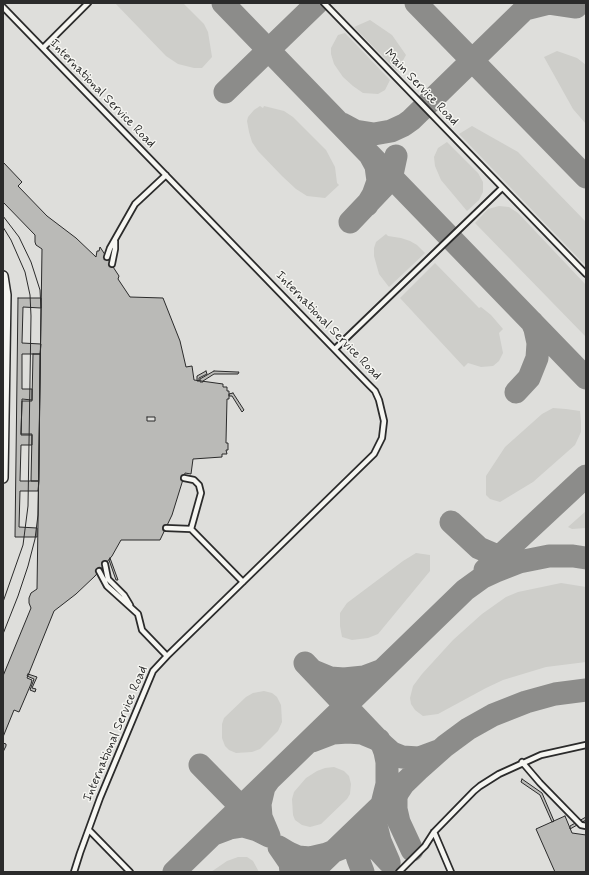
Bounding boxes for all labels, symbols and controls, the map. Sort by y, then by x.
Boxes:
street label: International Service Road [46,36,158,152]
street label: Main Service Road [381,46,461,130]
street label: International Service Road [272,268,384,384]
street label: International Service Road [80,664,152,804]

